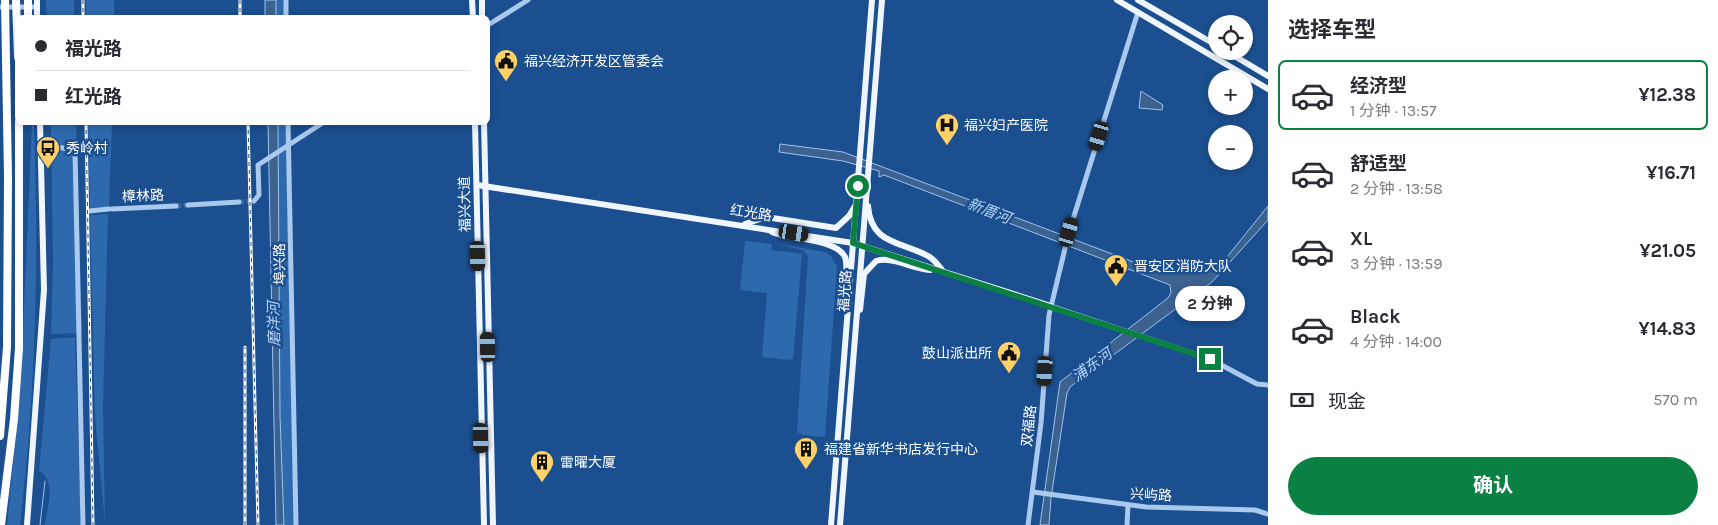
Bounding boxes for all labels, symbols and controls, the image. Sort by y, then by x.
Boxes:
map controls [1208,15,1253,170]
button: locate [1208,15,1253,60]
text: 选择车型 [1288,17,1376,43]
text: 福光路 [65,38,122,60]
public building icon: 福兴经济开发区管委会 [493,48,519,82]
place label: 福兴经济开发区管委会 [524,53,664,70]
button: + [1208,70,1253,115]
icon: car [1290,73,1335,118]
text: 经济型 [1350,75,1407,97]
text: ¥12.38 [1638,84,1696,106]
text: 红光路 [65,86,122,108]
text: 1 分钟 · 13:57 [1350,101,1437,120]
hospital icon: 福兴妇产医院 [934,112,960,146]
place label: 福兴妇产医院 [964,117,1048,134]
car [1087,119,1110,153]
button: − [1208,125,1253,170]
bus stop icon: 秀岭村 [35,135,61,169]
place label: 秀岭村 [66,140,108,157]
icon: car [1290,151,1335,196]
text: 舒适型 [1350,153,1407,175]
text: ¥16.71 [1646,162,1696,184]
route start [847,175,869,197]
street label: 福兴大道 [456,176,474,232]
text: 2 分钟 · 13:58 [1350,179,1443,198]
street label: 樟林路 [122,186,164,206]
water label: 新厝河 [965,195,1016,229]
street label: 红光路 [729,201,773,225]
car [1057,215,1080,249]
car [778,223,809,243]
text: XL [1350,228,1372,250]
icon: car [1290,229,1335,274]
text: ¥21.05 [1639,240,1696,262]
car [470,241,485,271]
street label: 埠兴路 [271,243,289,285]
public building icon: 晋安区消防大队 [1103,253,1129,287]
text: 3 分钟 · 13:59 [1350,254,1442,273]
place label: 晋安区消防大队 [1134,258,1232,275]
street label: 福光路 [835,269,855,313]
callout: 2 分钟 [1175,286,1245,322]
text: 2 分钟 [1187,294,1233,313]
water label: 磨洋河 [265,298,283,347]
text: Black [1350,306,1401,328]
icon: car [1290,307,1335,352]
text: ¥14.83 [1639,318,1696,340]
car [480,332,495,362]
text: 4 分钟 · 14:00 [1350,332,1442,351]
public building icon: 鼓山派出所 [996,340,1022,374]
water label: 浦东河 [1069,343,1118,386]
place label: 鼓山派出所 [922,345,992,362]
route end [1199,348,1221,370]
car [1036,356,1053,386]
icon: cash [1288,386,1316,414]
text: 570 m [1653,390,1698,409]
text: 现金 [1328,391,1366,413]
street label: 双福路 [1018,404,1040,448]
car [472,423,489,453]
building icon: 福建省新华书店发行中心 [793,436,819,470]
place label: 福建省新华书店发行中心 [824,441,978,458]
building icon: 雷曜大厦 [529,449,555,483]
place label: 雷曜大厦 [560,454,616,471]
button: 确认 [1288,457,1698,515]
street label: 兴屿路 [1130,485,1172,505]

